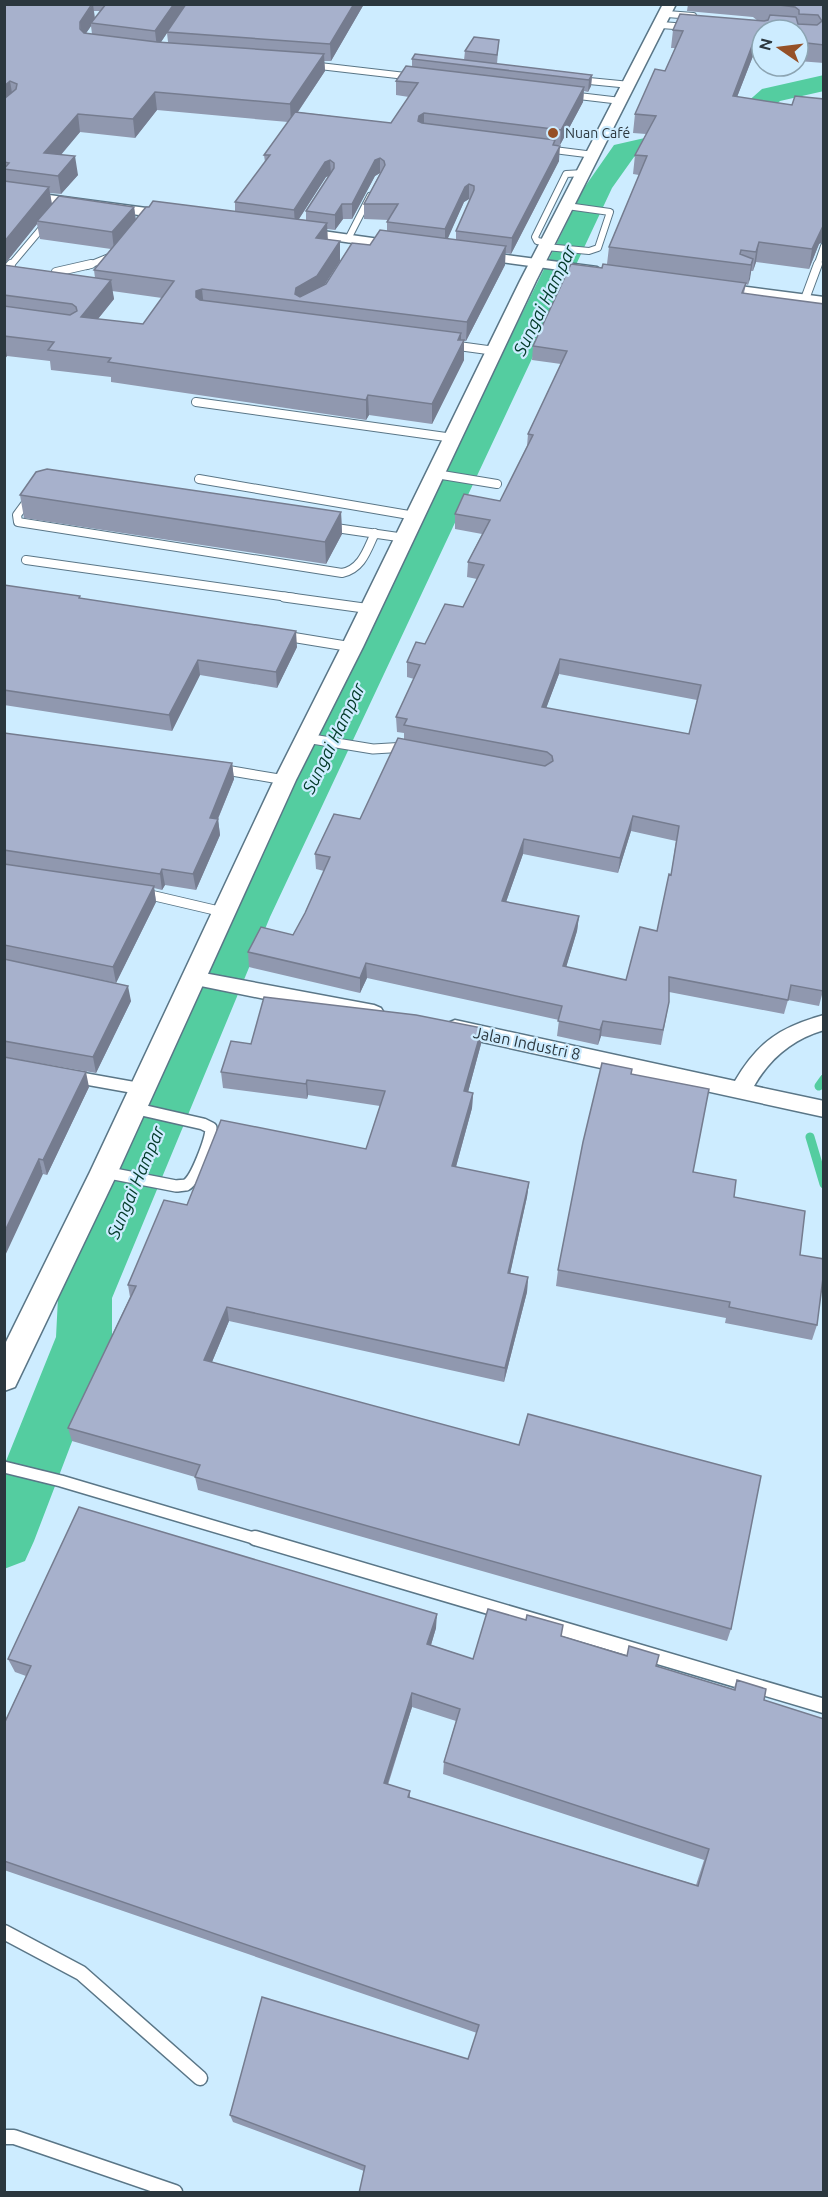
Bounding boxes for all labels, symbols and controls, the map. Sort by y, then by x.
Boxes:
north arrow [750,18,810,78]
text: N [755,36,776,52]
place label: Nuan Café [565,125,630,141]
marker: Nuan Café [546,126,560,140]
water label: Sungai Hampar [508,241,580,359]
water label: Sungai Hampar [297,679,369,797]
street label: Jalan Industri 8 [472,1023,582,1063]
water label: Sungai Hampar [102,1122,168,1242]

